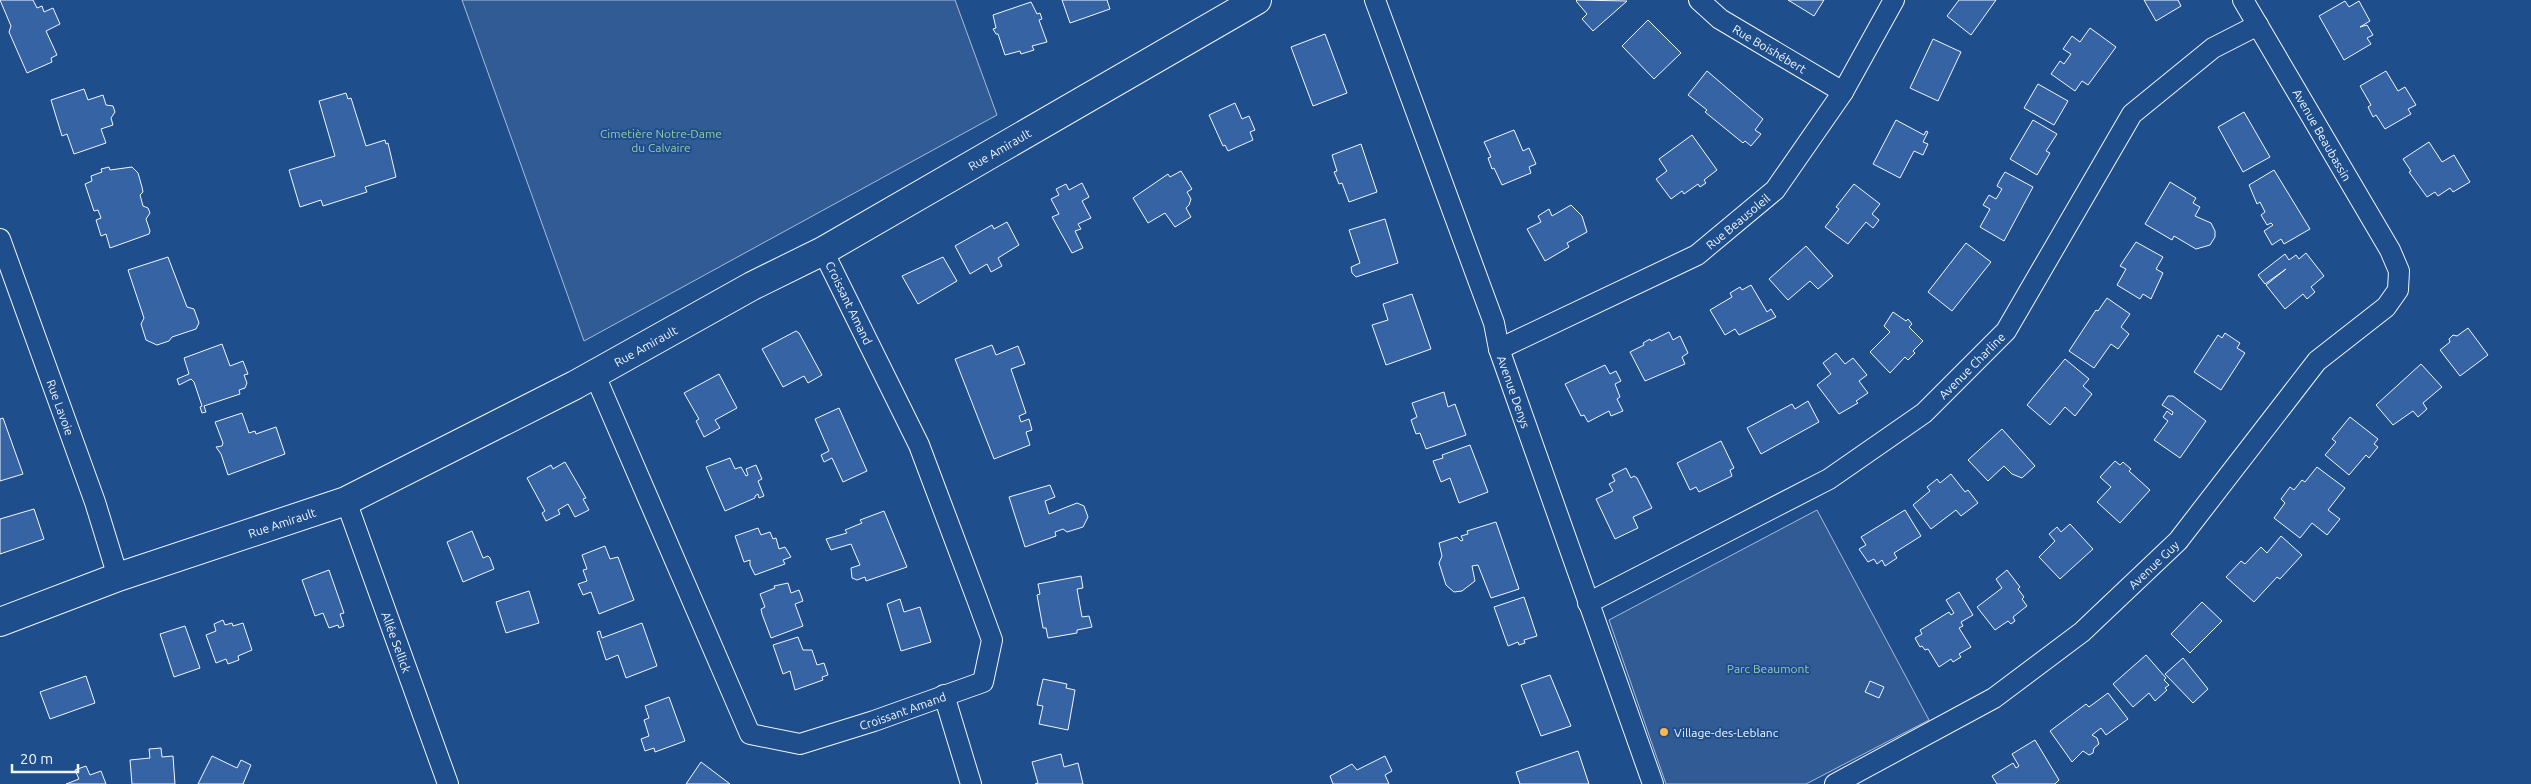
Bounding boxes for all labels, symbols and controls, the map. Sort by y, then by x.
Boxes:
street label: Rue Boishébert [1731,22,1809,75]
street label: Avenue Beaubassin [2290,87,2354,183]
street label: Rue Amirault [966,126,1033,172]
park label: Cimetière Notre-Dame du Calvaire [600,127,722,154]
street label: Rue Beausoleil [1703,191,1772,252]
street label: Croissant Amand [823,259,875,347]
street label: Rue Amirault [612,323,679,368]
street label: Avenue Charline [1936,330,2007,401]
street label: Avenue Denys [1495,354,1533,430]
street label: Rue Lavoie [45,378,77,437]
street label: Rue Amirault [246,505,317,540]
street label: Avenue Guy [2126,538,2181,591]
street label: Allée Sellick [380,610,414,674]
park label: Parc Beaumont [1727,662,1809,675]
street label: Croissant Amand [857,689,948,732]
marker: Village-des-Leblanc [1658,726,1670,738]
place label: Village-des-Leblanc [1674,726,1779,739]
scale bar [12,742,79,774]
text: 20 m [20,750,53,767]

